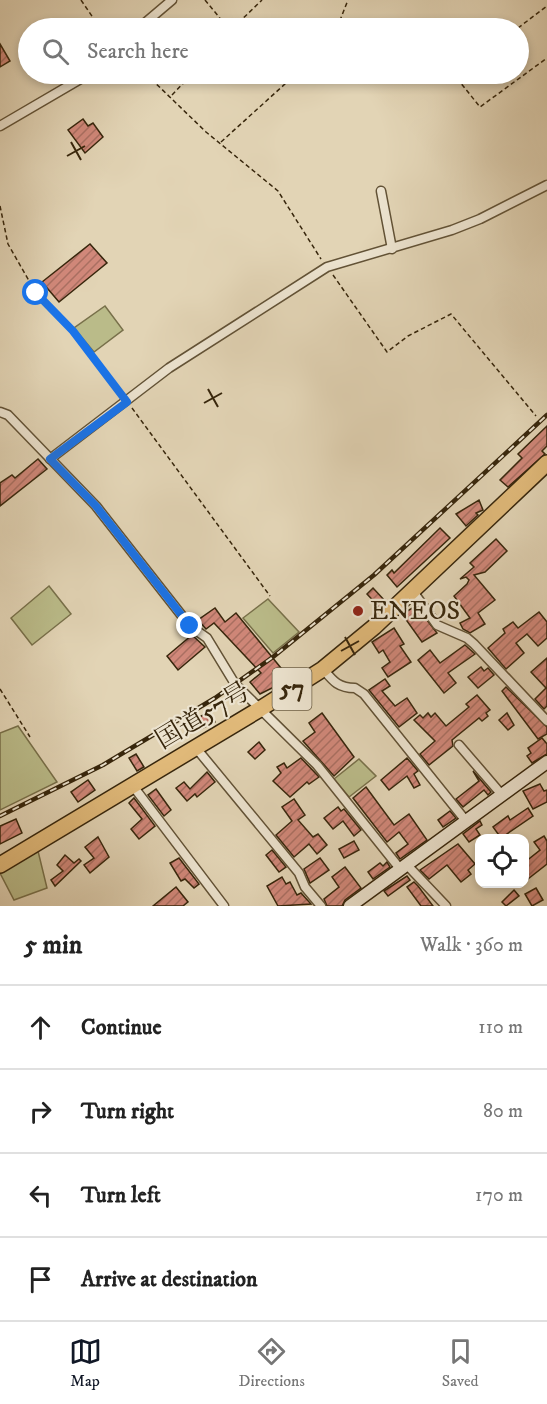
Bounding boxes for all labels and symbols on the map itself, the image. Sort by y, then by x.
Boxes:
route start [22,279,48,305]
place label: ENEOS [370,595,460,628]
marker: ENEOS [351,604,365,618]
route end [176,612,202,638]
road number: 57 [272,668,312,710]
street label: 国道57号 [150,675,256,757]

